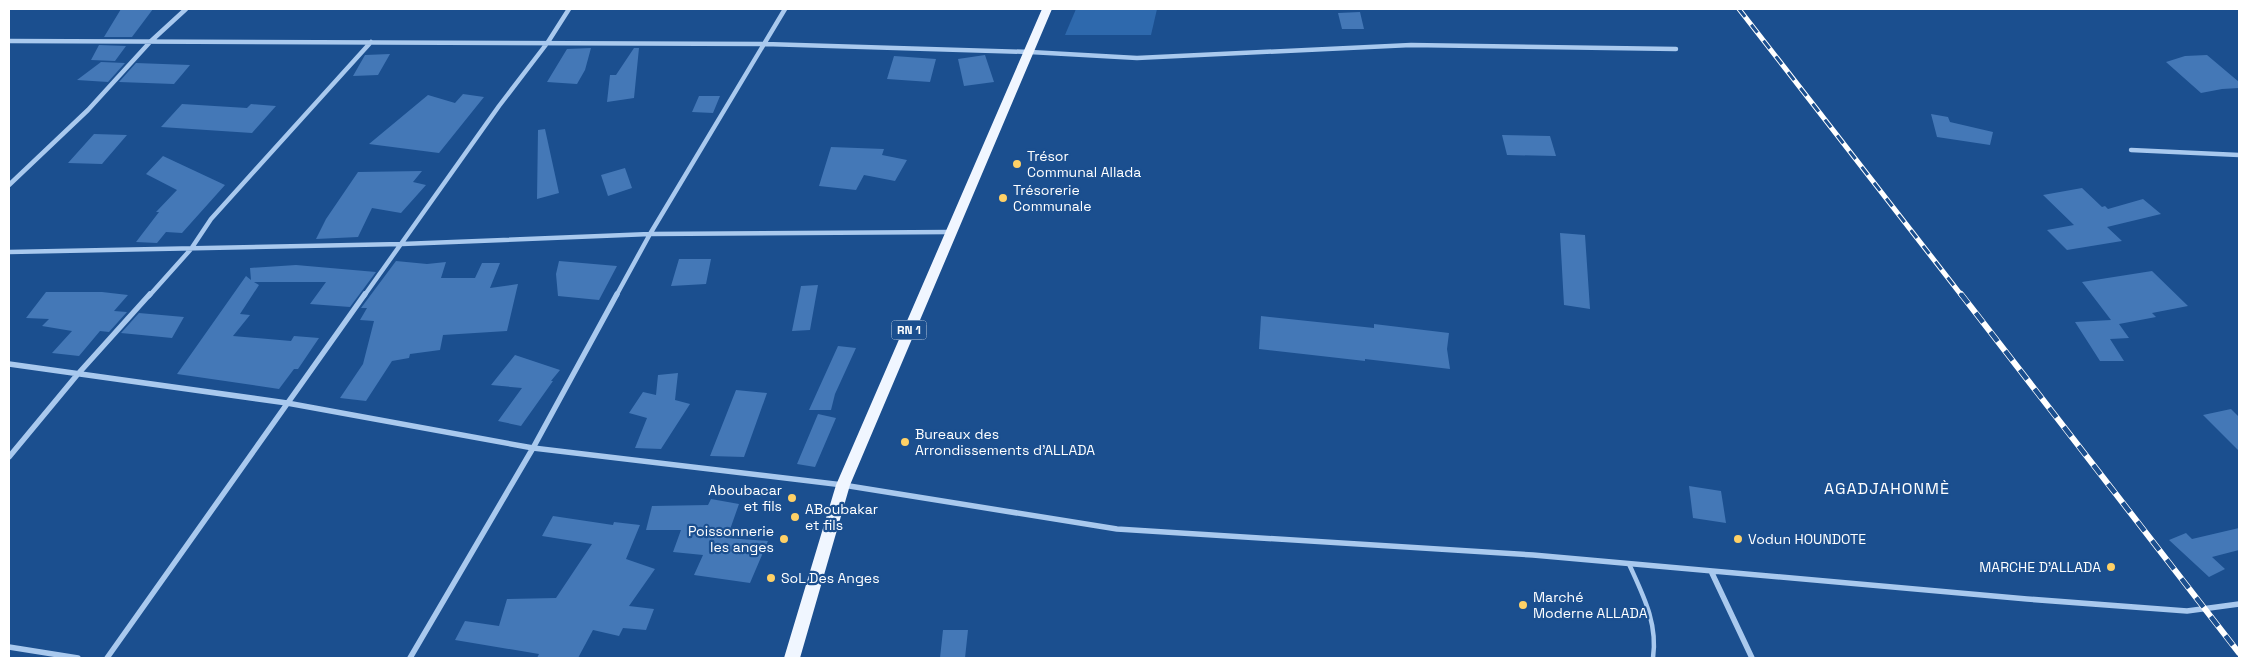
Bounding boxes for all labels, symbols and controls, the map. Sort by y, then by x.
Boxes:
place label: Trésor Communal Allada [1027,147,1141,181]
marker: Trésor Communal Allada [1011,158,1023,170]
place label: Trésorerie Communale [1013,181,1092,215]
marker: Trésorerie Communale [997,192,1009,204]
road number: RN 1 [892,320,926,340]
place label: Bureaux des Arrondissements d'ALLADA [915,425,1095,459]
marker: Bureaux des Arrondissements d'ALLADA [899,436,911,448]
district label: AGADJAHONMÈ [1824,478,1950,499]
place label: Aboubacar et fils [708,481,782,515]
marker: Aboubacar et fils [786,492,798,504]
place label: ABoubakar et fils [805,500,878,534]
marker: ABoubakar et fils [789,511,801,523]
place label: Poissonnerie les anges [688,522,774,556]
place label: Vodun HOUNDOTE [1748,530,1866,548]
marker: Poissonnerie les anges [778,533,790,545]
marker: Vodun HOUNDOTE [1732,533,1744,545]
place label: MARCHE D'ALLADA [1979,558,2101,576]
marker: MARCHE D'ALLADA [2105,561,2117,573]
place label: SoL Des Anges [781,569,880,587]
marker: SoL Des Anges [765,572,777,584]
place label: Marché Moderne ALLADA [1533,588,1648,622]
marker: Marché Moderne ALLADA [1517,599,1529,611]

